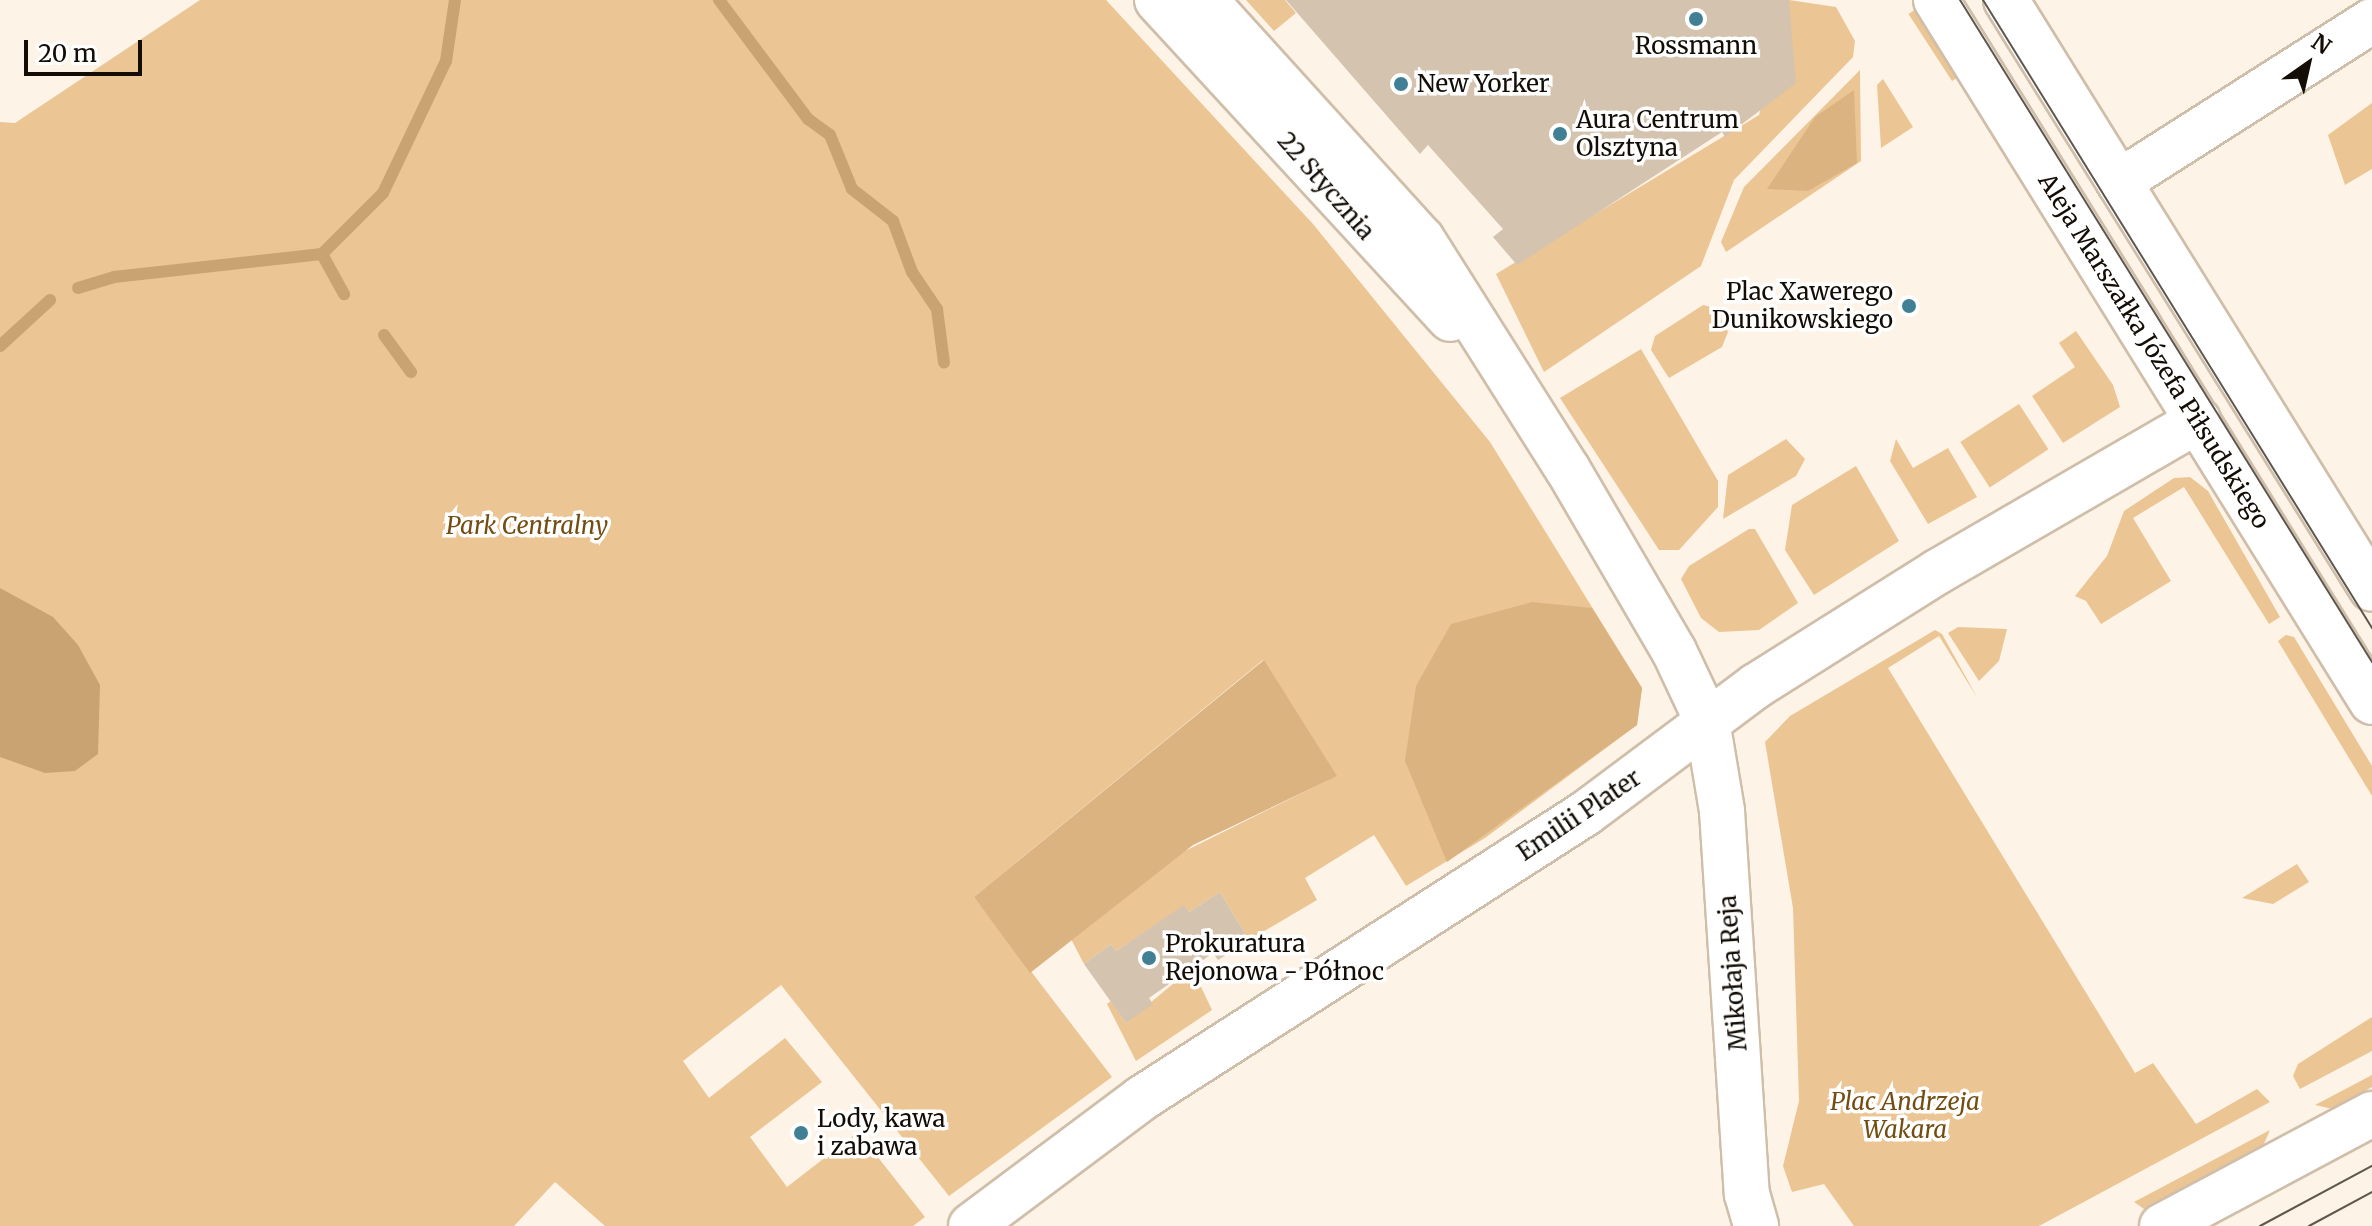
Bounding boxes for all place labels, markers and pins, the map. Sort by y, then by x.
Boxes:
marker: Rossmann [1687,10,1705,28]
place label: Rossmann [1635,32,1757,60]
place label: New Yorker [1417,70,1550,98]
marker: New Yorker [1392,75,1410,93]
place label: Aura Centrum Olsztyna [1576,106,1739,162]
marker: Aura Centrum Olsztyna [1551,125,1569,143]
place label: Plac Xawerego Dunikowskiego [1712,278,1893,334]
marker: Plac Xawerego Dunikowskiego [1900,297,1918,315]
place label: Prokuratura Rejonowa - Północ [1165,930,1384,986]
marker: Prokuratura Rejonowa - Północ [1140,949,1158,967]
place label: Lody, kawa i zabawa [817,1105,945,1161]
marker: Lody, kawa i zabawa [792,1124,810,1142]

